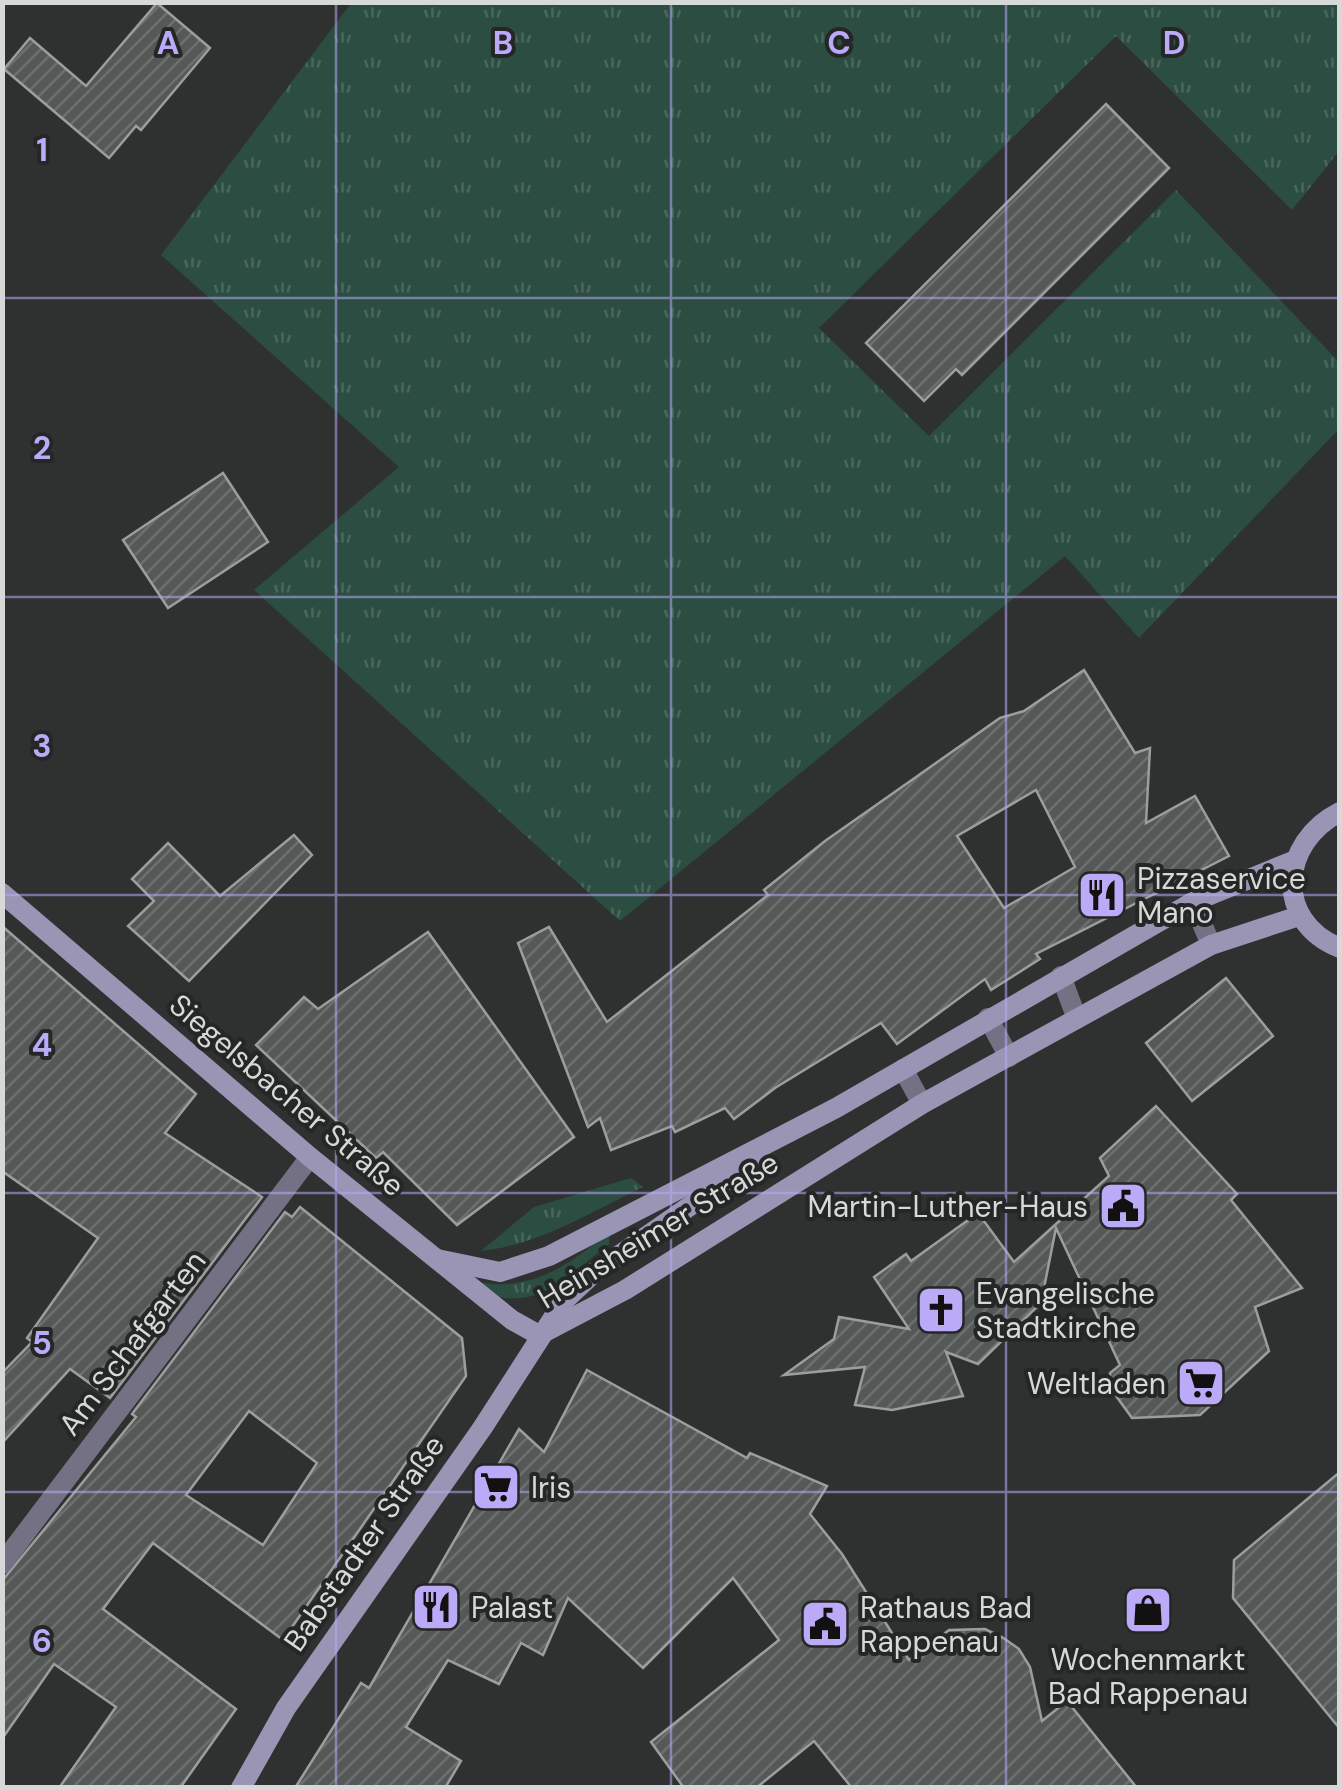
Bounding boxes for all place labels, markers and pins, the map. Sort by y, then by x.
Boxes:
place label: Pizzaservice Mano [1137,859,1306,932]
restaurant icon: Pizzaservice Mano [1076,869,1128,921]
public building icon: Martin-Luther-Haus [1097,1180,1149,1232]
place label: Martin-Luther-Haus [808,1187,1088,1226]
place label: Evangelische Stadtkirche [976,1274,1155,1347]
church icon: Evangelische Stadtkirche [915,1284,967,1336]
supermarket icon: Weltladen [1175,1357,1227,1409]
place label: Weltladen [1027,1364,1166,1403]
supermarket icon: Iris [470,1461,522,1513]
place label: Iris [531,1468,571,1507]
restaurant icon: Palast [410,1581,462,1633]
shop icon: Wochenmarkt Bad Rappenau [1122,1584,1174,1636]
place label: Palast [471,1588,553,1627]
place label: Rathaus Bad Rappenau [860,1588,1032,1661]
public building icon: Rathaus Bad Rappenau [799,1598,851,1650]
place label: Wochenmarkt Bad Rappenau [1048,1640,1248,1713]

